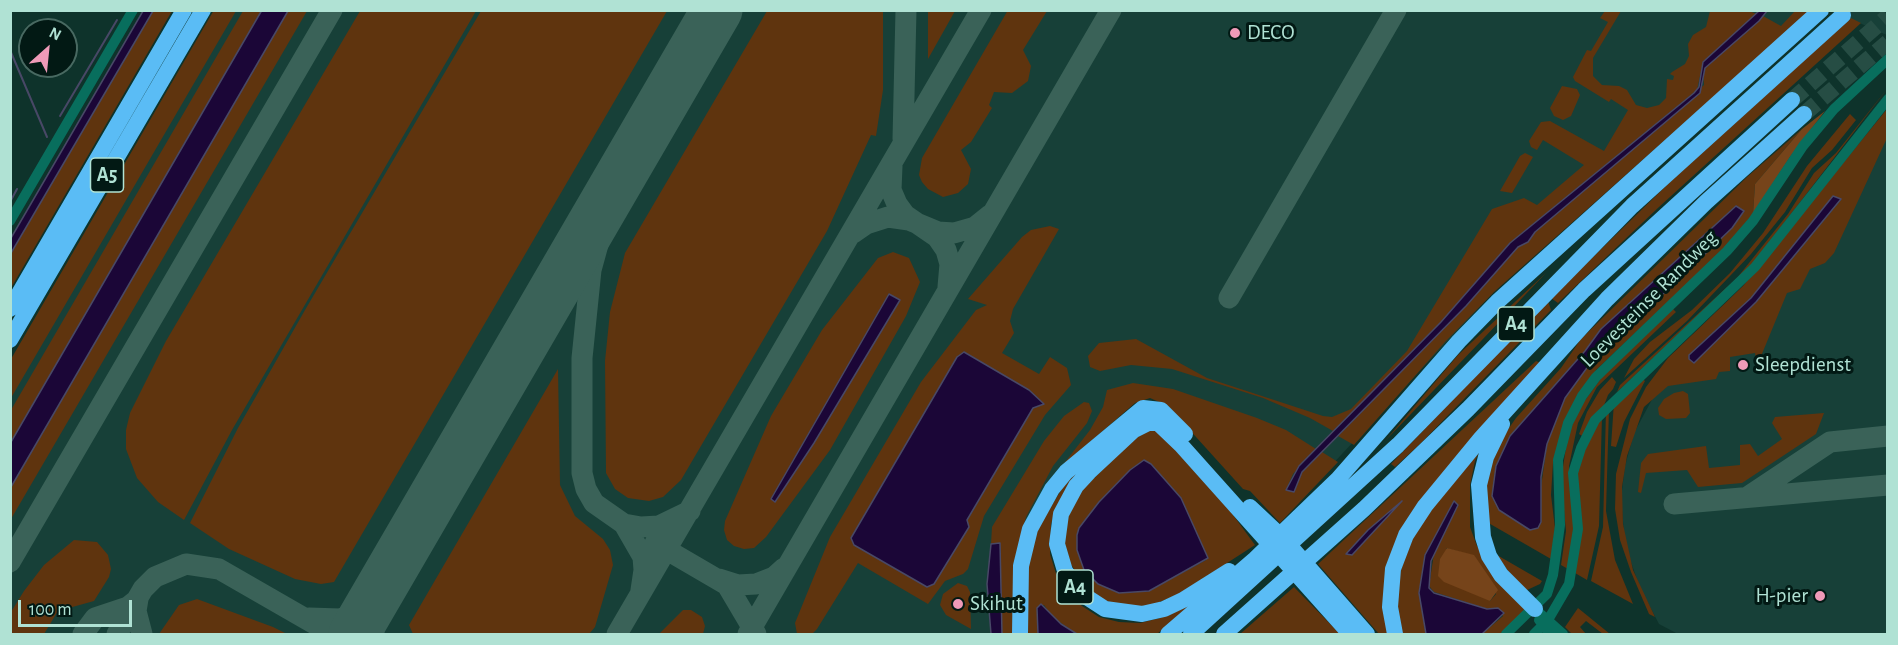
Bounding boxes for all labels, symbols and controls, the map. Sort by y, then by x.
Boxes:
north arrow [18,18,78,78]
place label: DECO [1247,20,1295,46]
text: N [47,24,64,43]
marker: DECO [1228,26,1242,40]
road number: A5 [90,158,124,192]
street label: Loevesteinse Randweg [1575,225,1723,373]
road number: A4 [1498,307,1534,341]
place label: Sleepdienst [1755,352,1851,378]
marker: Sleepdienst [1736,358,1750,372]
road number: A4 [1057,570,1093,604]
place label: H-pier [1756,583,1808,609]
scale bar [21,588,135,626]
marker: H-pier [1813,589,1827,603]
place label: Skihut [970,591,1023,617]
marker: Skihut [951,597,965,611]
text: 100 m [29,601,72,619]

